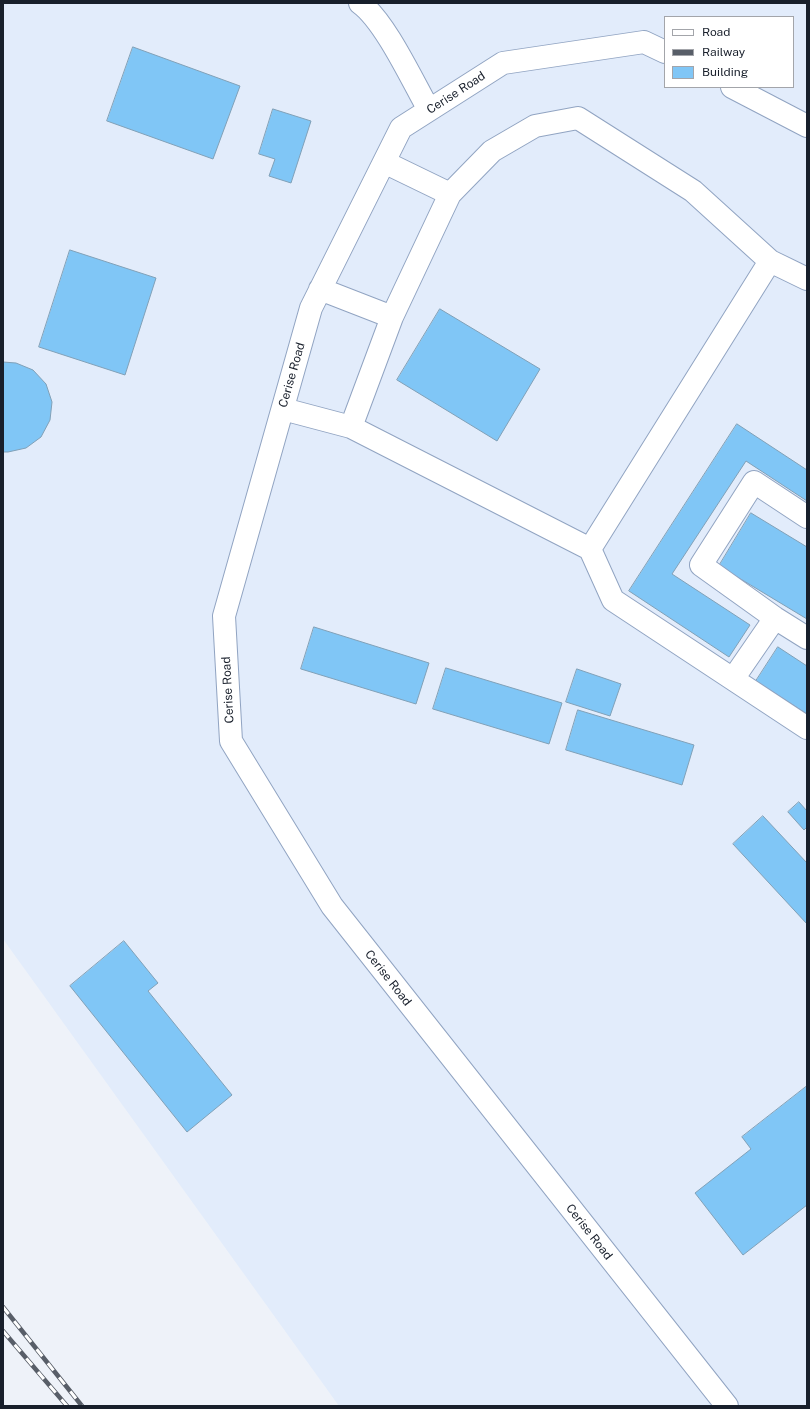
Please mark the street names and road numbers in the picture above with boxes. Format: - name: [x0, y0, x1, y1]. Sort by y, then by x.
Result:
- street label: Cerise Road: [424, 69, 488, 117]
- street label: Cerise Road: [276, 341, 308, 409]
- street label: Cerise Road: [219, 656, 237, 724]
- street label: Cerise Road: [362, 947, 414, 1009]
- street label: Cerise Road: [563, 1201, 615, 1263]

